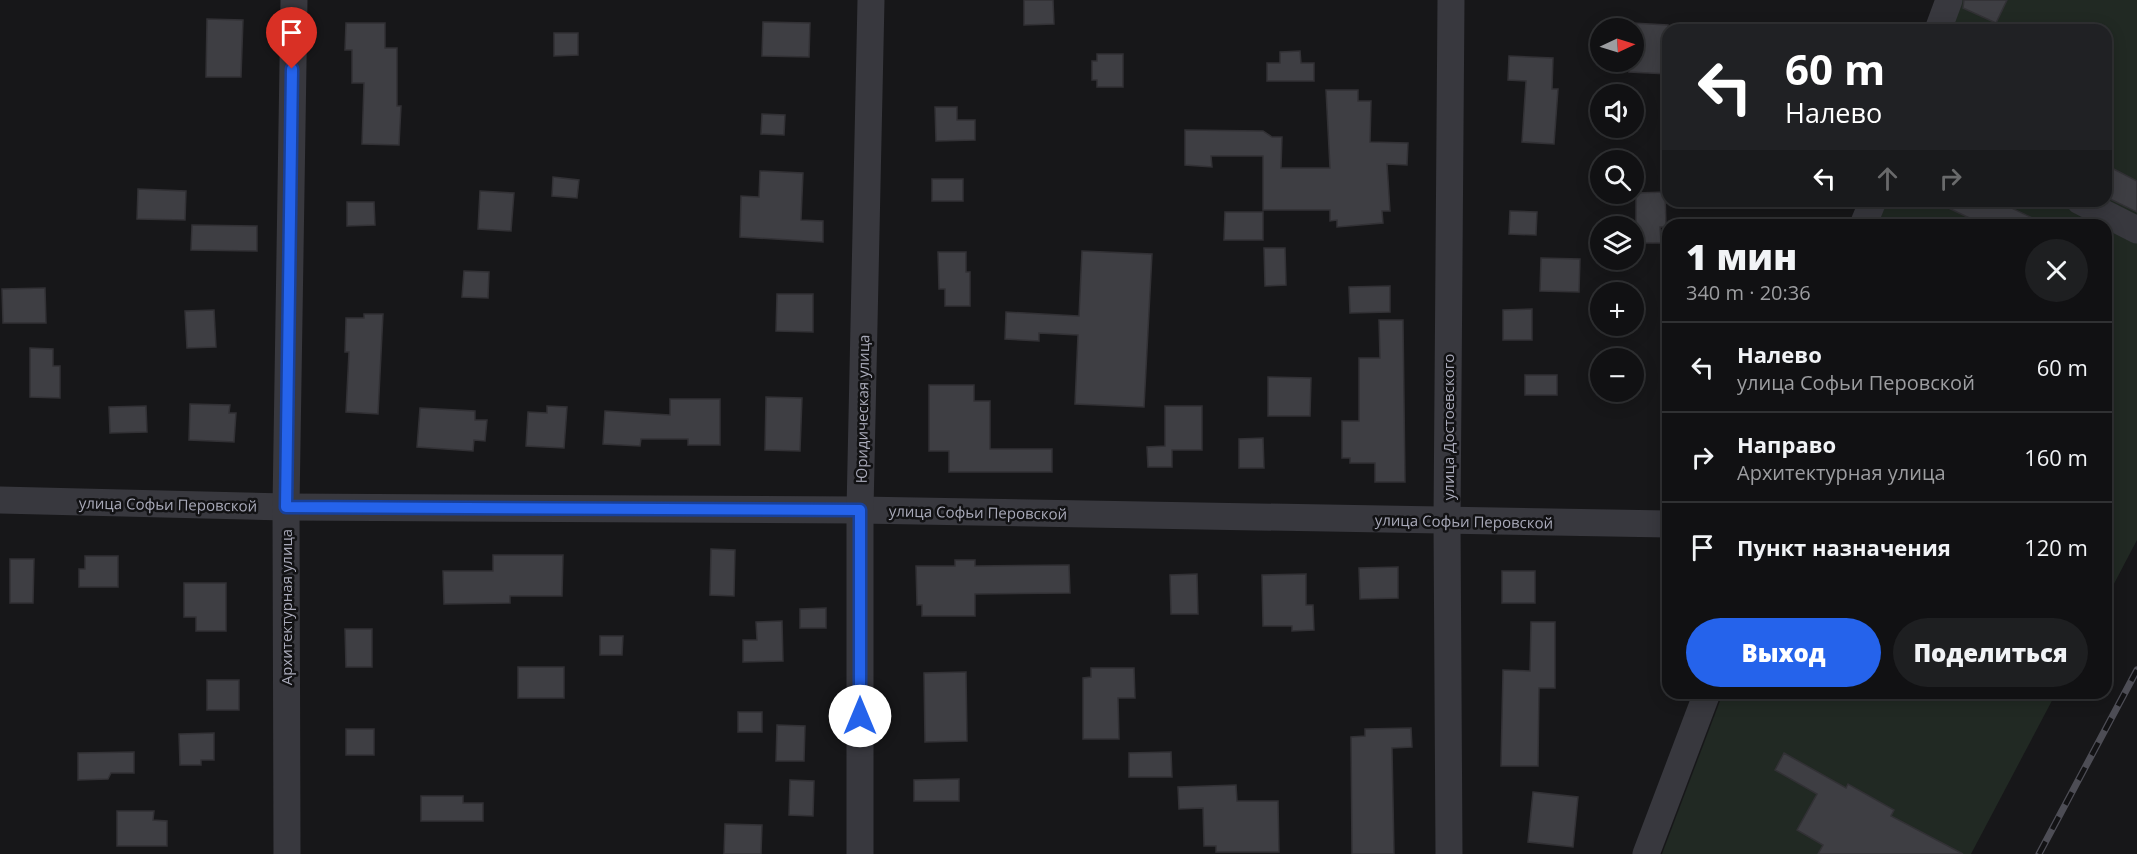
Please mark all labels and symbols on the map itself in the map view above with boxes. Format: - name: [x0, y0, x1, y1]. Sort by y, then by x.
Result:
- pin: [266, 7, 317, 69]
- north arrow: [1590, 18, 1644, 72]
- street label: Юридическая улица: [851, 334, 873, 484]
- street label: улица Достоевского: [1438, 354, 1458, 500]
- street label: улица Софьи Перовской: [79, 492, 257, 516]
- street label: улица Софьи Перовской: [889, 500, 1067, 524]
- street label: улица Софьи Перовской: [1375, 509, 1553, 533]
- street label: Архитектурная улица: [276, 529, 296, 685]
- position arrow: [828, 684, 892, 748]

